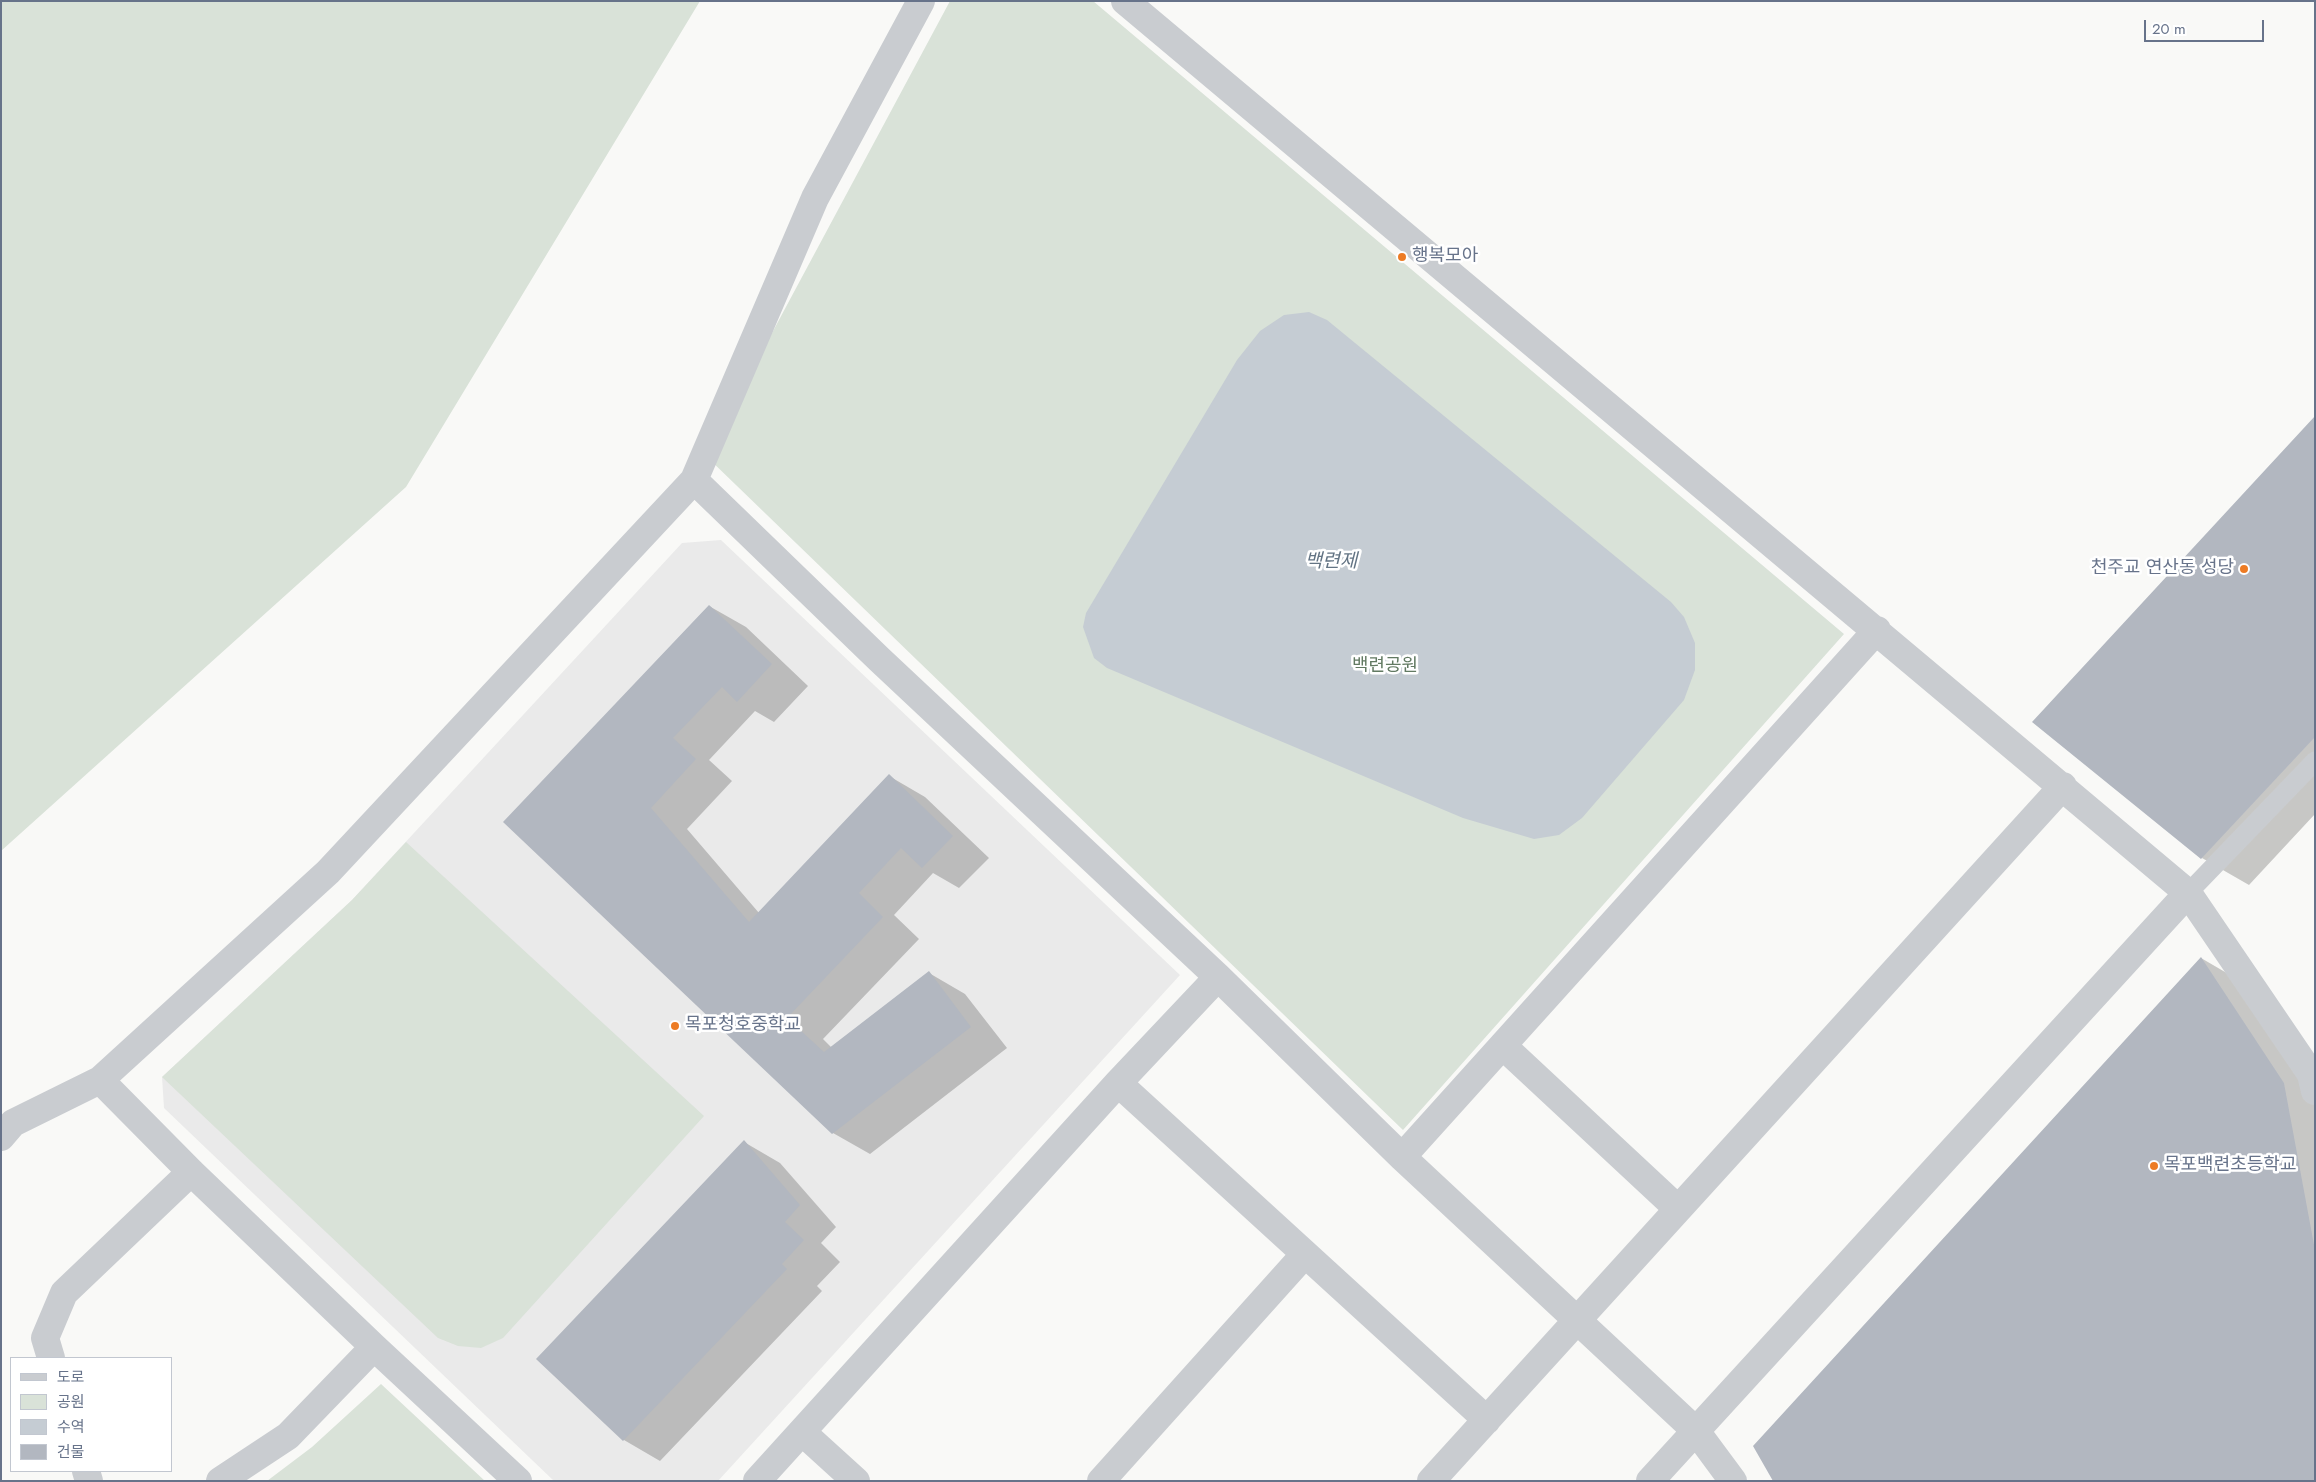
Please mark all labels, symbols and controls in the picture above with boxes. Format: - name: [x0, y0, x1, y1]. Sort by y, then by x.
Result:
- scale bar: [2146, 10, 2266, 42]
- text: 20 m: [2152, 18, 2186, 40]
- place label: 행복모아: [1412, 246, 1478, 268]
- marker: 행복모아: [1396, 251, 1408, 263]
- water label: 백련제: [1305, 551, 1357, 573]
- place label: 천주교 연산동 성당: [2091, 558, 2234, 580]
- marker: 천주교 연산동 성당: [2238, 563, 2250, 575]
- park label: 백련공원: [1352, 656, 1418, 678]
- place label: 목포청호중학교: [685, 1015, 801, 1037]
- marker: 목포청호중학교: [669, 1020, 681, 1032]
- place label: 목포백련초등학교: [2164, 1155, 2296, 1177]
- marker: 목포백련초등학교: [2148, 1160, 2160, 1172]
- legend: [10, 1357, 172, 1472]
- text: 도로: [57, 1366, 85, 1388]
- text: 공원: [57, 1391, 85, 1413]
- text: 수역: [57, 1416, 85, 1438]
- text: 건물: [57, 1441, 85, 1463]

